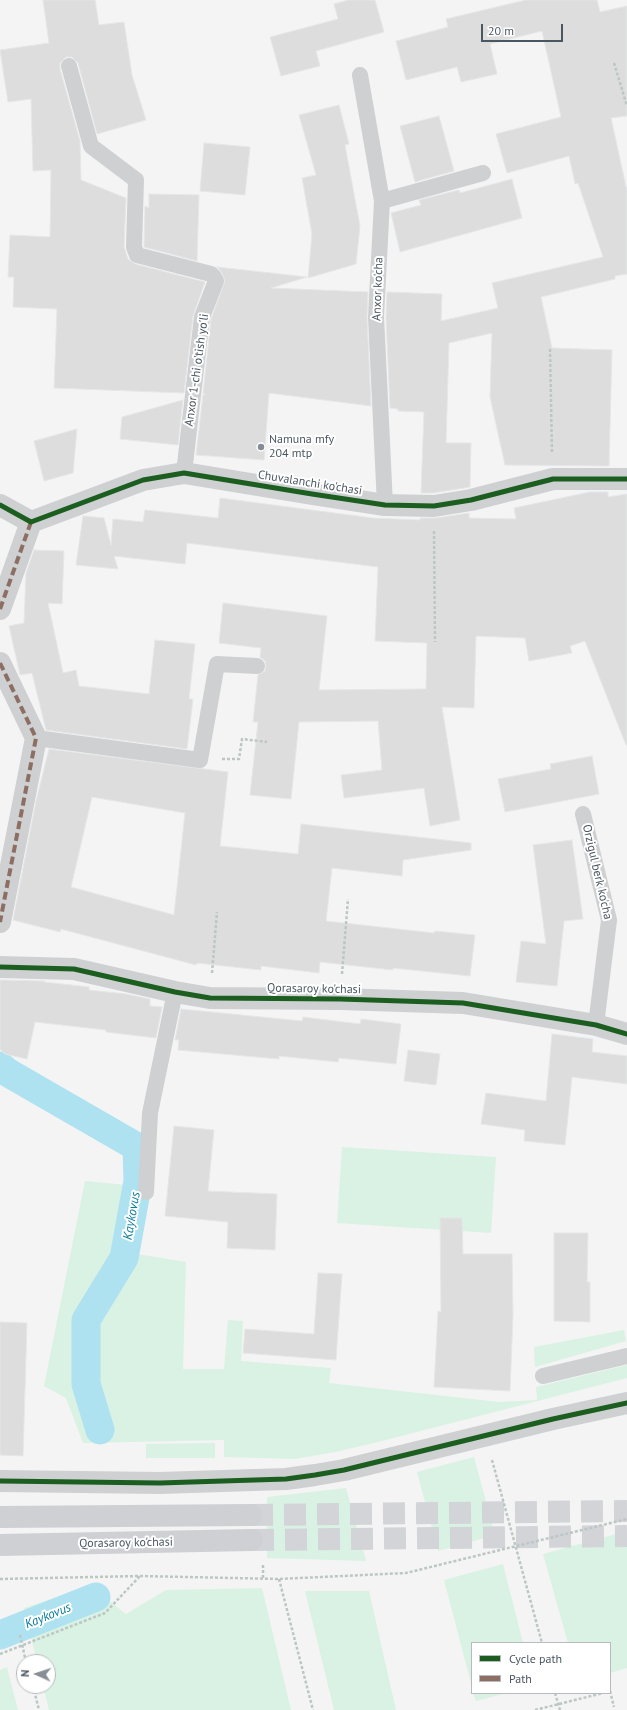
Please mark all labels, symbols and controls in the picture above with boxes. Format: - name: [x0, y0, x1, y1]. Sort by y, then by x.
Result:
- scale bar: [483, 16, 565, 42]
- text: 20 m: [488, 23, 514, 38]
- street label: Anxor ko'cha: [370, 257, 386, 321]
- street label: Anxor 1-chi o'tish yo'li: [182, 313, 212, 427]
- place label: Namuna mfy 204 mtp: [269, 433, 334, 461]
- marker: Namuna mfy 204 mtp: [256, 442, 266, 452]
- street label: Chuvalanchi ko'chasi: [257, 468, 363, 498]
- street label: Orzigul berk ko'cha: [579, 823, 615, 921]
- street label: Qorasaroy ko'chasi: [267, 981, 361, 997]
- water label: Kaykovus: [120, 1191, 144, 1241]
- street label: Qorasaroy ko'chasi: [79, 1535, 173, 1551]
- water label: Kaykovus: [23, 1600, 73, 1632]
- legend: [471, 1642, 611, 1694]
- text: Cycle path: [509, 1651, 562, 1666]
- north arrow: [16, 1654, 56, 1694]
- text: N: [18, 1669, 32, 1677]
- text: Path: [509, 1671, 532, 1686]

